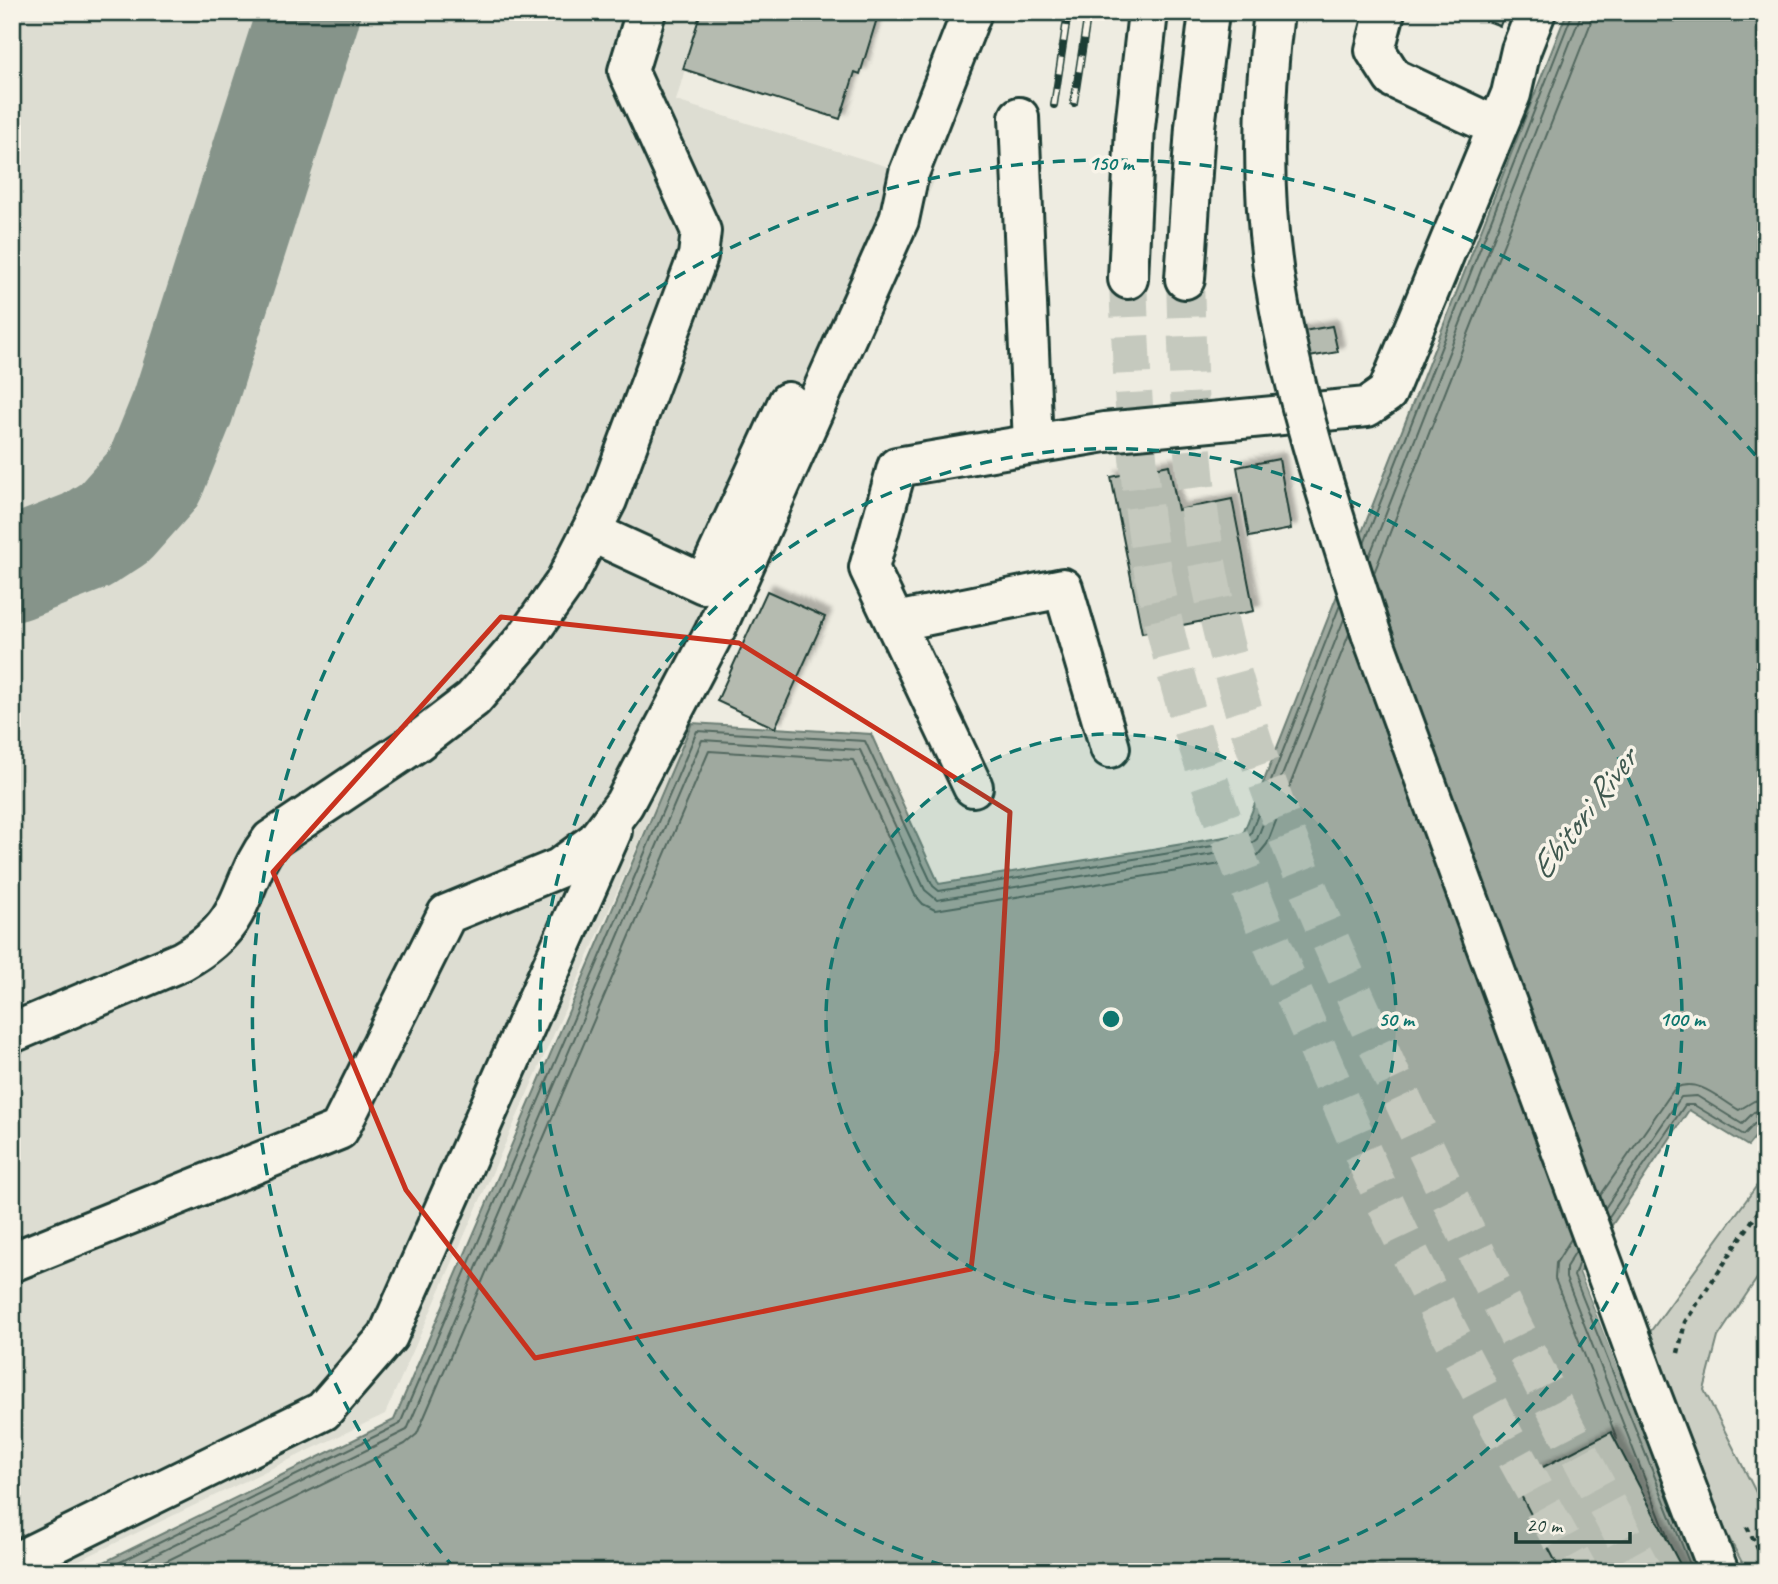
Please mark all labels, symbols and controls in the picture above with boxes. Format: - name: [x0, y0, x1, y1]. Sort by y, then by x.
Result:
- text: 150 m: [1088, 150, 1136, 176]
- water label: Ebitori River: [1519, 735, 1650, 889]
- text: 50 m: [1378, 1006, 1416, 1032]
- text: 100 m: [1659, 1006, 1707, 1032]
- centre of rings: [1099, 1007, 1123, 1031]
- scale bar: [1516, 1500, 1629, 1544]
- text: 20 m: [1526, 1512, 1564, 1538]

